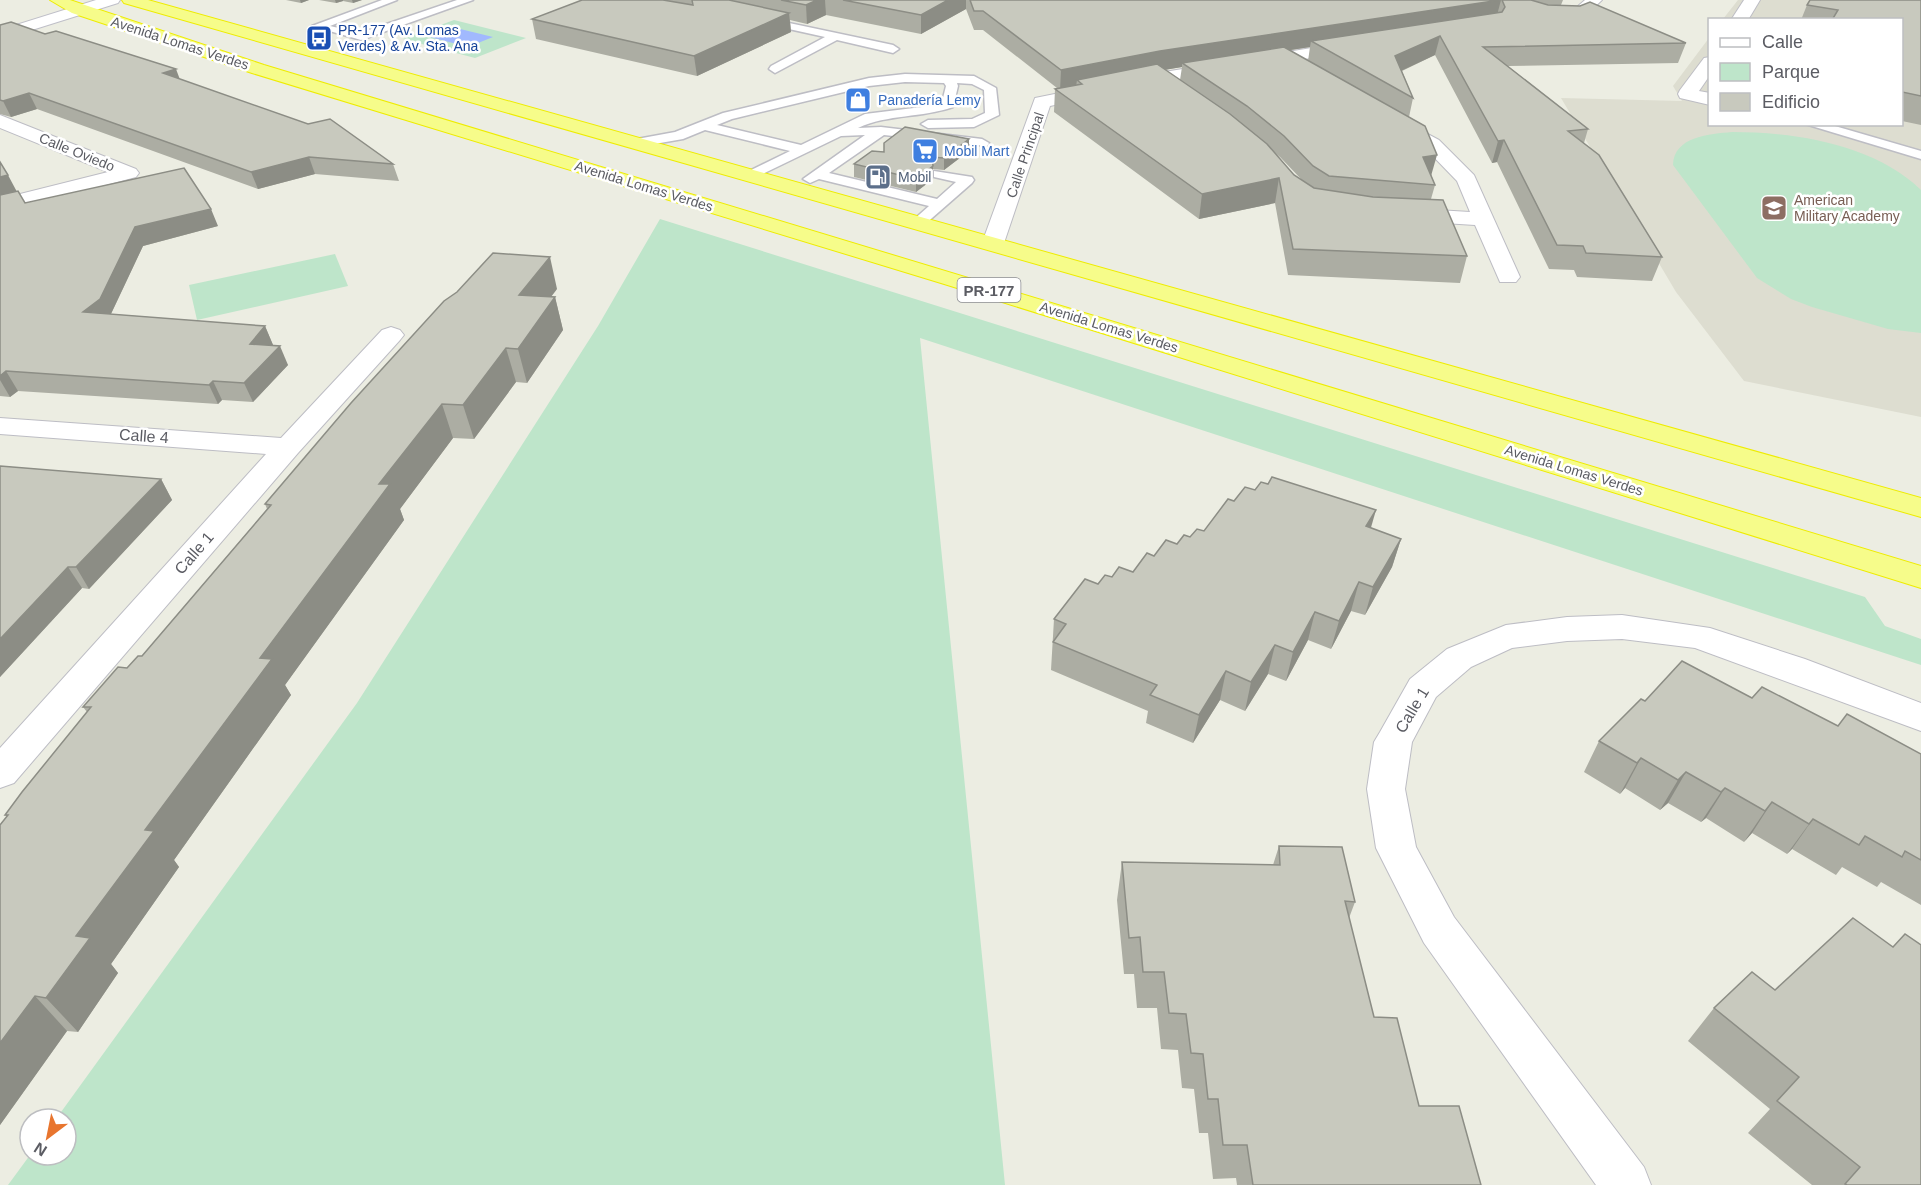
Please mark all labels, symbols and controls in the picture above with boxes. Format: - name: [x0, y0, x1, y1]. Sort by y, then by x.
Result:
- street label: Avenida Lomas Verdes: [109, 13, 251, 73]
- legend: [1708, 18, 1903, 126]
- place label: PR-177 (Av. Lomas Verdes) & Av. Sta. Ana: [338, 22, 479, 54]
- bus stop icon: PR-177 (Av. Lomas Verdes) & Av. Sta. Ana: [304, 23, 334, 53]
- text: Calle: [1762, 32, 1803, 52]
- text: Parque: [1762, 62, 1820, 82]
- shop icon: Panadería Lemy: [843, 85, 873, 115]
- place label: Panadería Lemy: [878, 92, 981, 108]
- text: Edificio: [1762, 92, 1820, 112]
- street label: Calle Principal: [1003, 110, 1047, 200]
- street label: Calle Oviedo: [37, 130, 117, 175]
- supermarket icon: Mobil Mart: [910, 136, 940, 166]
- place label: Mobil Mart: [944, 143, 1009, 159]
- street label: Avenida Lomas Verdes: [573, 157, 715, 215]
- fuel station icon: Mobil: [863, 162, 893, 192]
- place label: Mobil: [898, 169, 931, 185]
- place label: American Military Academy: [1794, 192, 1900, 224]
- school or university icon: American Military Academy: [1759, 193, 1789, 223]
- road number: PR-177: [958, 278, 1020, 302]
- street label: Avenida Lomas Verdes: [1038, 298, 1180, 356]
- street label: Calle 4: [119, 426, 170, 446]
- street label: Avenida Lomas Verdes: [1503, 441, 1645, 499]
- street label: Calle 1: [171, 529, 217, 577]
- street label: Calle 1: [1392, 684, 1432, 736]
- north arrow: [18, 1107, 78, 1167]
- text: N: [31, 1139, 50, 1160]

